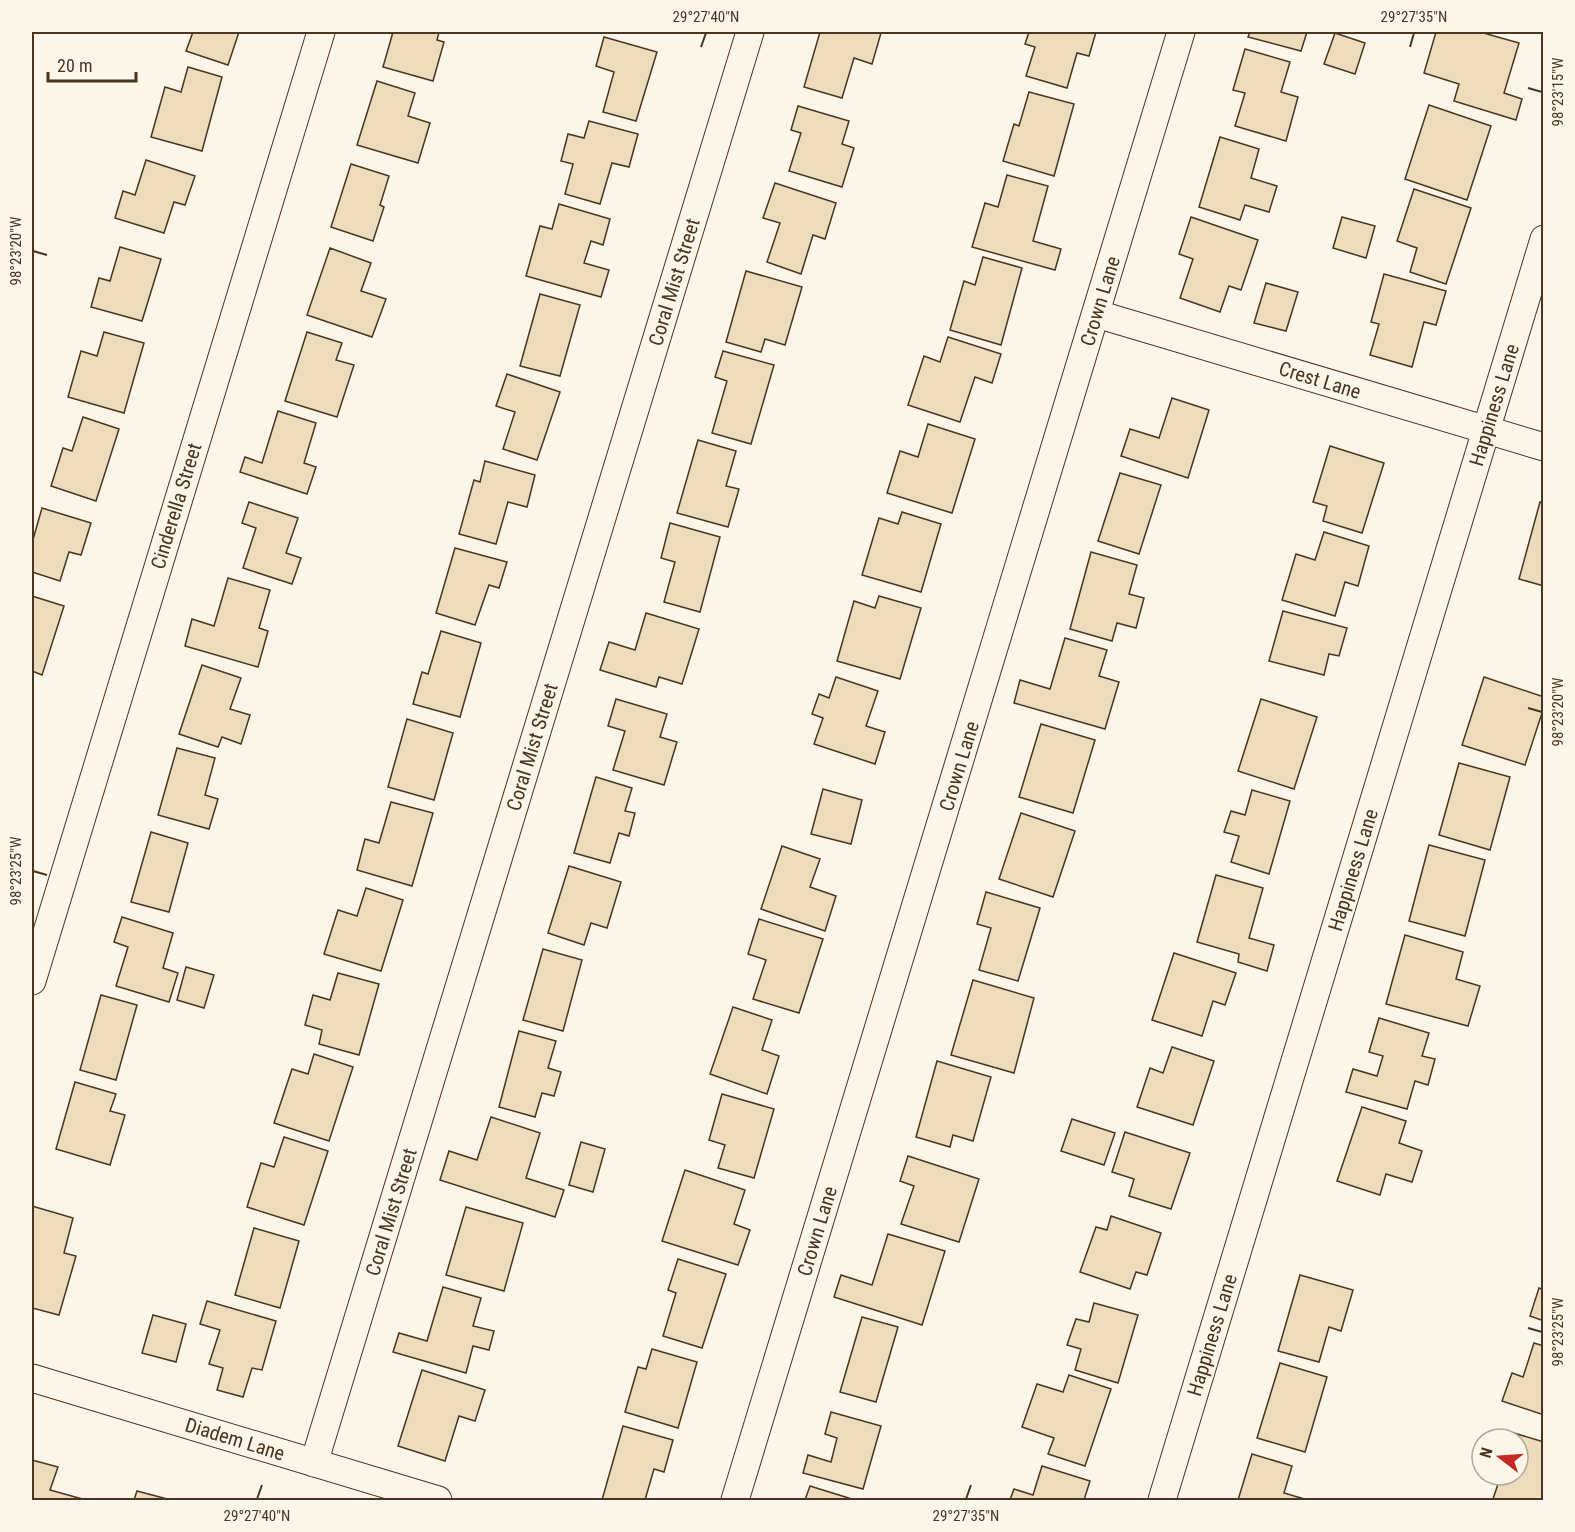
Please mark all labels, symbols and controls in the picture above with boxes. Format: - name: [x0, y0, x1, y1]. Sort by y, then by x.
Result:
- text: 29°27'40"N: [673, 8, 739, 26]
- text: 29°27'35"N: [1381, 8, 1447, 26]
- scale bar: [48, 45, 136, 83]
- text: 20 m: [57, 55, 92, 76]
- text: 98°23'15"W: [1549, 57, 1567, 126]
- street label: Coral Mist Street: [643, 215, 705, 349]
- text: 98°23'20"W: [7, 216, 25, 285]
- street label: Crown Lane: [1075, 253, 1125, 349]
- street label: Happiness Lane: [1464, 341, 1524, 469]
- street label: Crest Lane: [1276, 356, 1364, 404]
- street label: Cinderella Street: [145, 440, 207, 572]
- text: 98°23'20"W: [1549, 677, 1567, 746]
- street label: Coral Mist Street: [501, 680, 563, 814]
- street label: Crown Lane: [934, 718, 984, 814]
- street label: Happiness Lane: [1323, 806, 1383, 934]
- text: 98°23'25"W: [7, 836, 25, 905]
- street label: Coral Mist Street: [360, 1145, 422, 1279]
- street label: Crown Lane: [792, 1183, 842, 1279]
- street label: Happiness Lane: [1182, 1271, 1242, 1399]
- text: 98°23'25"W: [1549, 1297, 1567, 1366]
- street label: Diadem Lane: [182, 1413, 288, 1465]
- north arrow: [1470, 1427, 1530, 1487]
- text: N: [1476, 1445, 1497, 1460]
- text: 29°27'40"N: [224, 1507, 290, 1525]
- text: 29°27'35"N: [933, 1507, 999, 1525]

